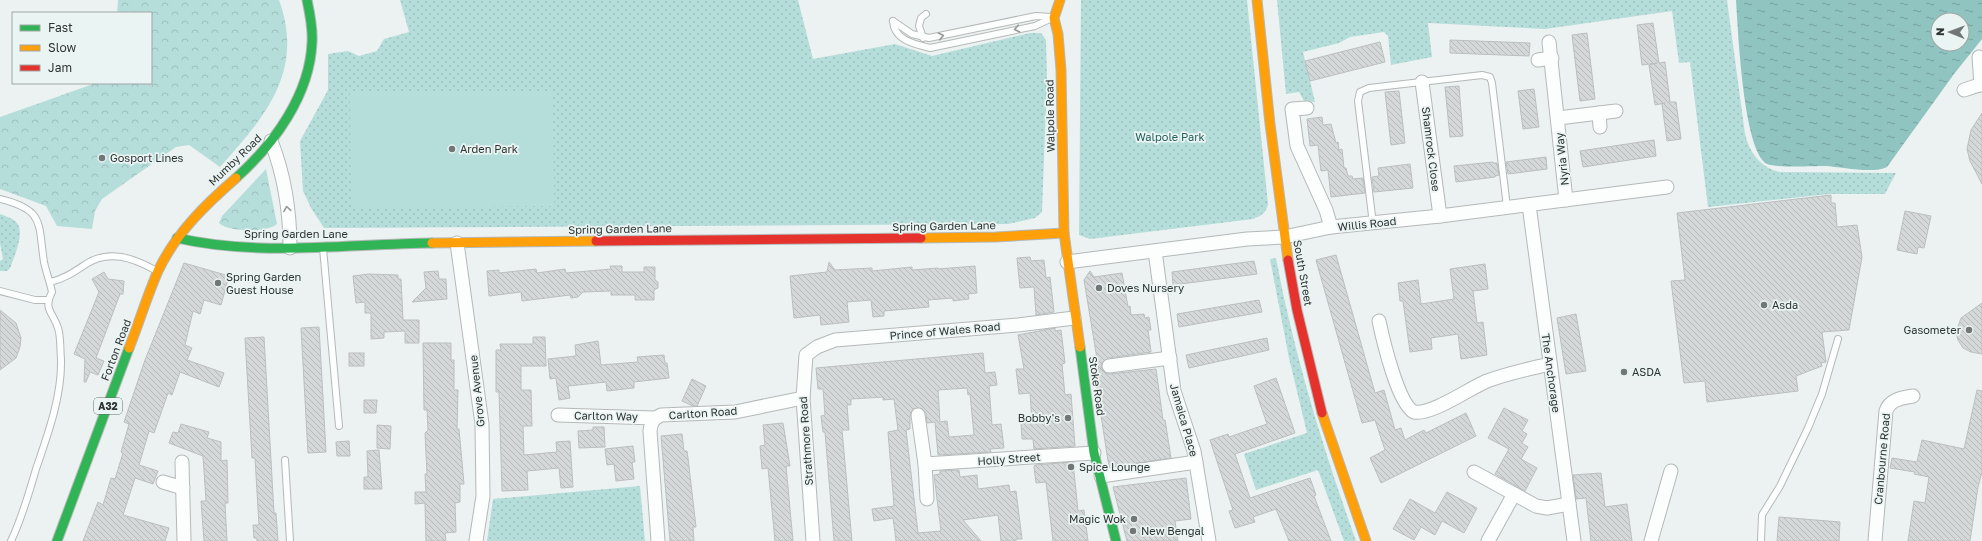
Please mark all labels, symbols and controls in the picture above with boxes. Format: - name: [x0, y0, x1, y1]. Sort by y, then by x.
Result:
- legend: [12, 12, 152, 84]
- north arrow: [1930, 12, 1970, 52]
- text: Fast: [48, 20, 73, 35]
- one-way arrow: [1014, 25, 1020, 33]
- text: N: [1933, 28, 1946, 36]
- one-way arrow: [938, 32, 944, 40]
- text: Slow: [48, 40, 76, 55]
- text: Jam: [48, 60, 72, 75]
- street label: Walpole Road: [1042, 80, 1057, 152]
- street label: Shamrock Close: [1420, 106, 1443, 192]
- park label: Walpole Park: [1135, 130, 1205, 143]
- street label: Mumby Road: [206, 131, 264, 188]
- street label: Nyria Way: [1552, 132, 1571, 186]
- place label: Arden Park: [460, 142, 518, 155]
- marker: Arden Park: [447, 144, 457, 154]
- place label: Gosport Lines: [110, 151, 184, 164]
- marker: Gosport Lines: [97, 153, 107, 163]
- one-way arrow: [283, 206, 292, 212]
- street label: Willis Road: [1337, 214, 1397, 233]
- street label: Spring Garden Lane: [892, 218, 996, 233]
- street label: Spring Garden Lane: [568, 221, 672, 236]
- street label: Spring Garden Lane: [244, 227, 348, 240]
- street label: South Street: [1291, 239, 1316, 307]
- place label: Spring Garden Guest House: [226, 270, 301, 296]
- marker: Spring Garden Guest House: [213, 278, 223, 288]
- place label: Doves Nursery: [1107, 281, 1184, 294]
- marker: Doves Nursery: [1094, 283, 1104, 293]
- place label: Asda: [1772, 298, 1798, 311]
- marker: Asda: [1759, 300, 1769, 310]
- street label: Forton Road: [98, 317, 133, 382]
- street label: Prince of Wales Road: [889, 319, 1001, 342]
- place label: Gasometer: [1903, 323, 1962, 336]
- marker: Gasometer: [1964, 325, 1974, 335]
- street label: The Anchorage: [1540, 333, 1563, 413]
- street label: Grove Avenue: [466, 354, 487, 428]
- street label: Stoke Road: [1087, 355, 1108, 416]
- place label: ASDA: [1632, 365, 1662, 378]
- marker: ASDA: [1619, 367, 1629, 377]
- street label: Jamaica Place: [1168, 382, 1201, 458]
- street label: Strathmore Road: [796, 396, 815, 486]
- road number: A32: [94, 398, 122, 414]
- street label: Carlton Road: [668, 404, 738, 421]
- street label: Carlton Way: [574, 408, 638, 423]
- place label: Bobby's: [1018, 411, 1060, 424]
- marker: Bobby's: [1063, 413, 1073, 423]
- street label: Cranbourne Road: [1871, 413, 1892, 505]
- street label: Holly Street: [977, 450, 1041, 467]
- place label: Spice Lounge: [1079, 460, 1150, 473]
- marker: Spice Lounge: [1066, 462, 1076, 472]
- place label: Magic Wok: [1069, 512, 1126, 525]
- marker: Magic Wok: [1129, 514, 1139, 524]
- place label: New Bengal: [1141, 524, 1205, 537]
- marker: New Bengal: [1128, 526, 1138, 536]

